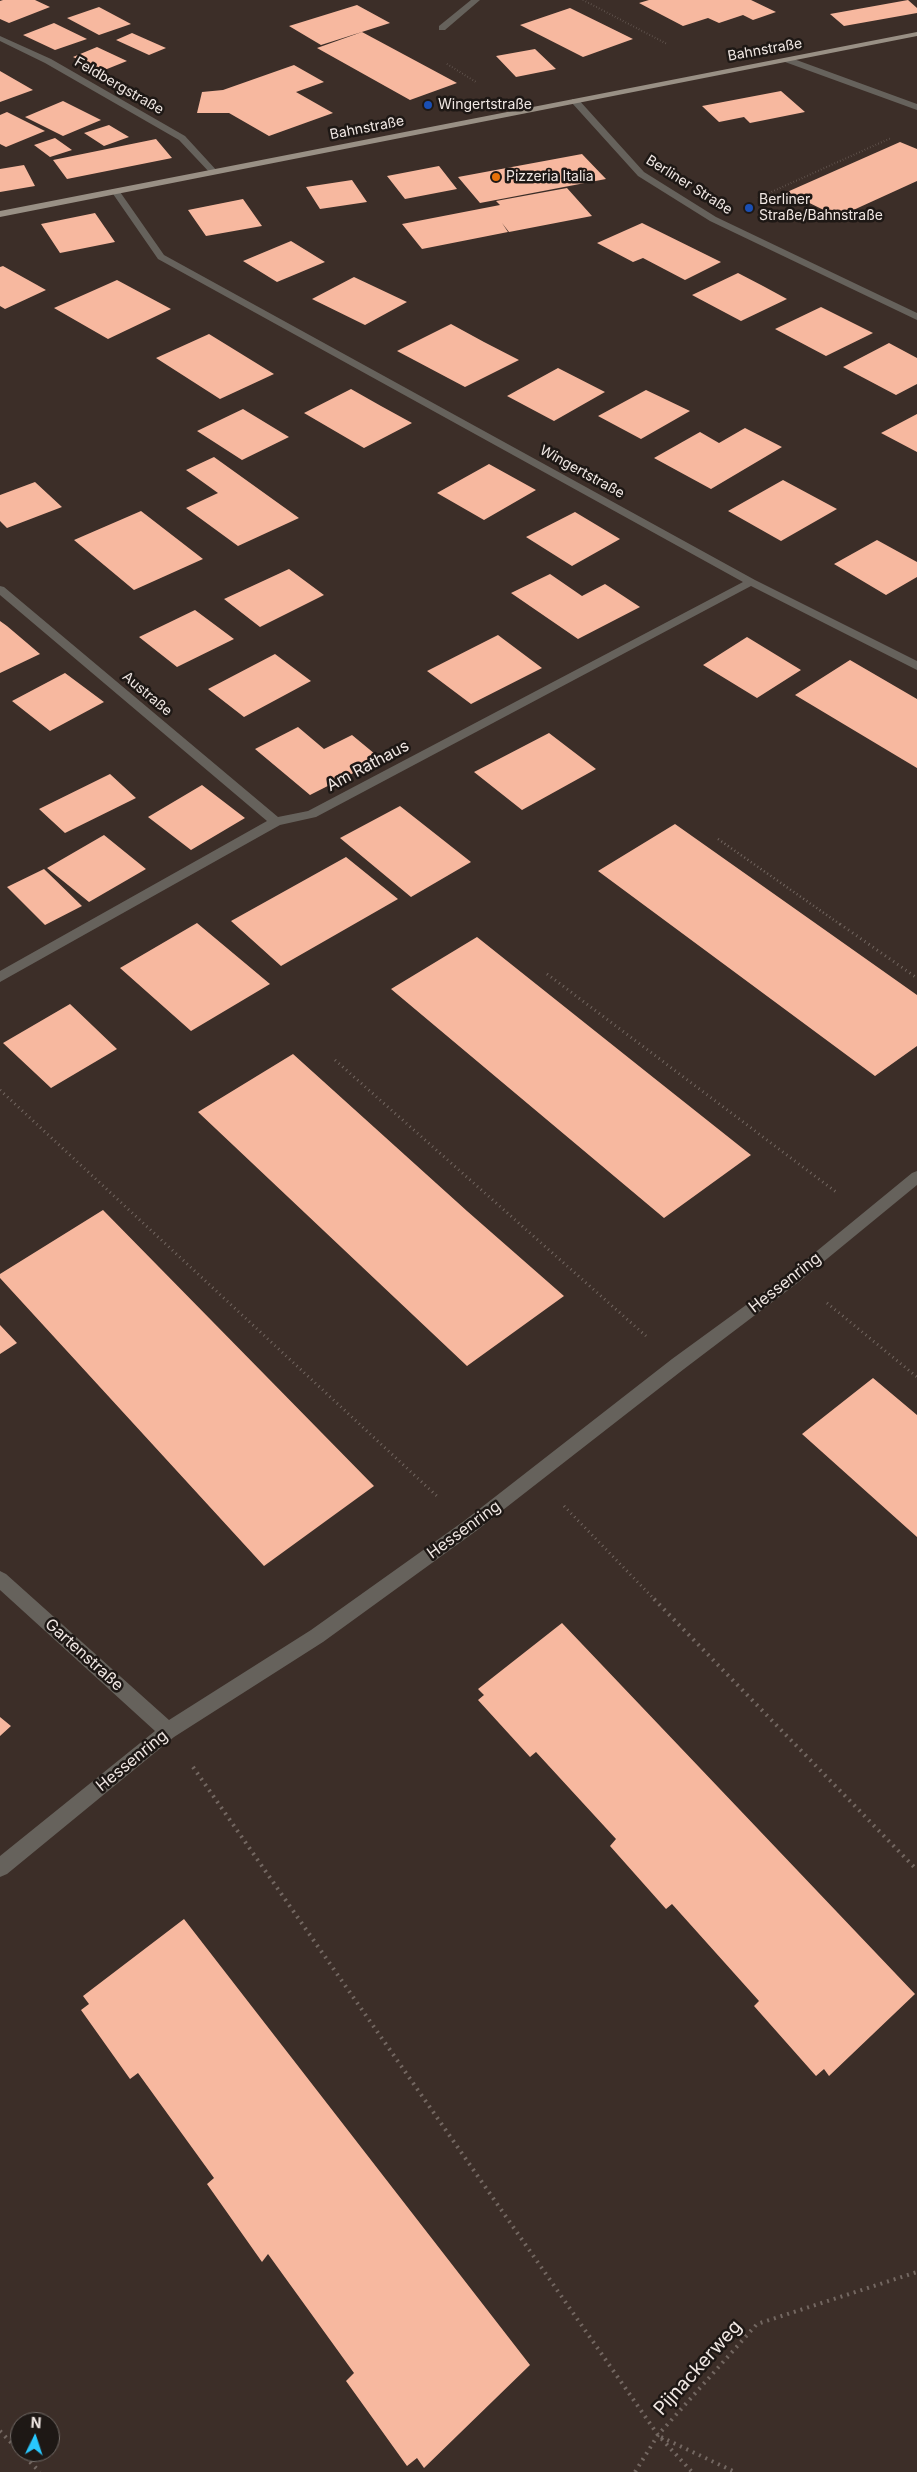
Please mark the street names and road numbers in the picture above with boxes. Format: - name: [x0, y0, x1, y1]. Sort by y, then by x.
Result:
- street label: Bahnstraße: [726, 35, 804, 65]
- street label: Feldbergstraße: [71, 54, 167, 118]
- street label: Bahnstraße: [328, 113, 406, 143]
- street label: Berliner Straße: [643, 152, 735, 218]
- street label: Wingertstraße: [537, 442, 627, 502]
- street label: Austraße: [119, 668, 175, 720]
- street label: Am Rathaus: [324, 736, 412, 796]
- street label: Hessenring: [745, 1249, 825, 1317]
- street label: Hessenring: [423, 1497, 505, 1563]
- street label: Gartenstraße: [41, 1615, 127, 1695]
- street label: Hessenring: [92, 1726, 172, 1796]
- street label: Pijnackerweg: [649, 2316, 747, 2420]

